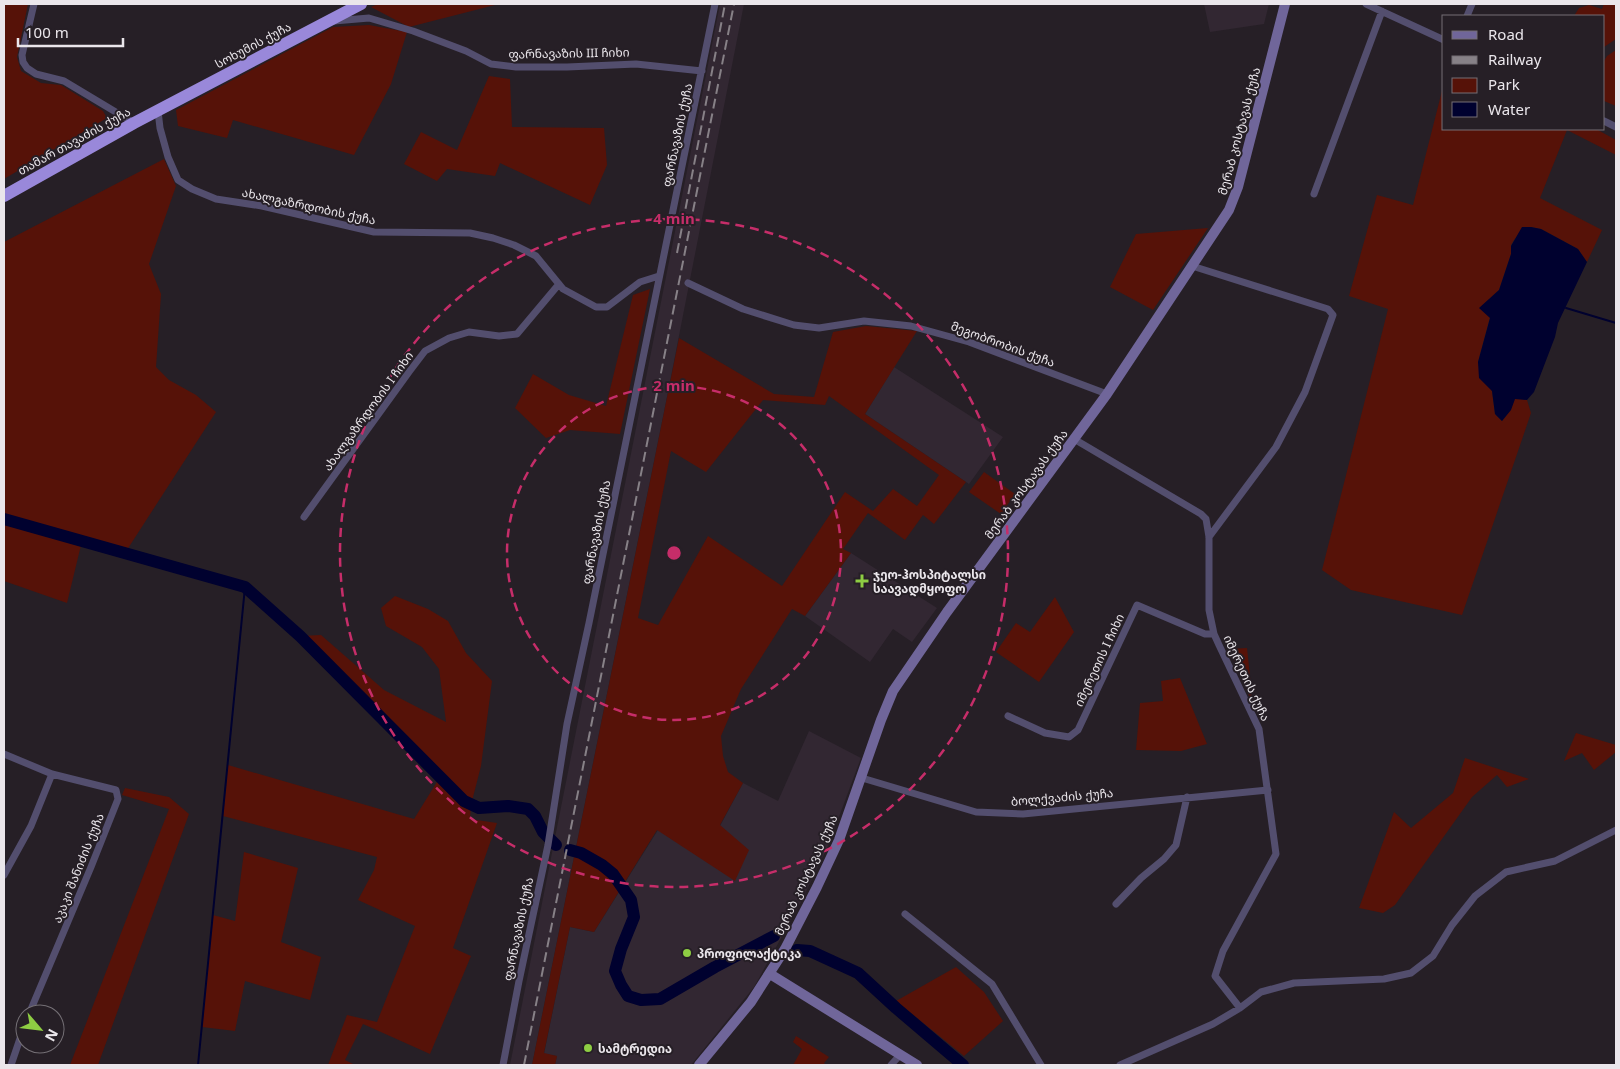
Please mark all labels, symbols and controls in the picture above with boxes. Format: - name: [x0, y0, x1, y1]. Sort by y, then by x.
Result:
- scale bar: [18, 15, 122, 47]
- legend: [1442, 15, 1605, 130]
- street label: სოხუმის ქუჩა: [212, 18, 294, 72]
- text: 100 m: [25, 22, 69, 42]
- text: Road: [1488, 24, 1524, 44]
- street label: ფარნავაზის III ჩიხი: [508, 43, 630, 63]
- text: Railway: [1488, 49, 1542, 69]
- street label: მერაბ კოსტავას ქუჩა: [1214, 65, 1264, 197]
- text: Park: [1488, 74, 1520, 94]
- street label: ფარნავაზის ქუჩა: [658, 82, 696, 188]
- text: Water: [1488, 99, 1530, 119]
- street label: თამარ თავაძის ქუჩა: [15, 103, 133, 179]
- street label: ახალგაზრდობის ქუჩა: [241, 184, 377, 228]
- text: 4 min: [653, 208, 695, 228]
- street label: მეგობრობის ქუჩა: [949, 317, 1057, 371]
- street label: ახალგაზრდობის I ჩიხი: [319, 348, 417, 474]
- text: 2 min: [653, 375, 695, 395]
- street label: მერაბ კოსტავას ქუჩა: [980, 426, 1072, 542]
- street label: ფარნავაზის ქუჩა: [578, 478, 614, 586]
- centre of rings: [665, 544, 683, 562]
- place label: ჯეო-ჰოსპიტალსი საავადმყოფო: [873, 566, 986, 597]
- marker: ჯეო-ჰოსპიტალსი საავადმყოფო: [855, 574, 869, 588]
- street label: იმერეთის I ჩიხი: [1070, 611, 1128, 709]
- street label: იმერეთის ქუჩა: [1220, 632, 1274, 724]
- street label: ბოლქვაძის ქუჩა: [1010, 784, 1114, 810]
- street label: აკაკი შანიძის ქუჩა: [48, 810, 108, 926]
- street label: მერაბ კოსტავას ქუჩა: [770, 812, 842, 938]
- street label: ფარნავაზის ქუჩა: [499, 876, 537, 982]
- place label: პროფილაქტიკა: [697, 945, 801, 962]
- marker: პროფილაქტიკა: [681, 947, 693, 959]
- north arrow: [15, 1004, 65, 1054]
- text: N: [41, 1026, 63, 1045]
- place label: სამტრედია: [598, 1040, 672, 1057]
- marker: სამტრედია: [582, 1042, 594, 1054]

